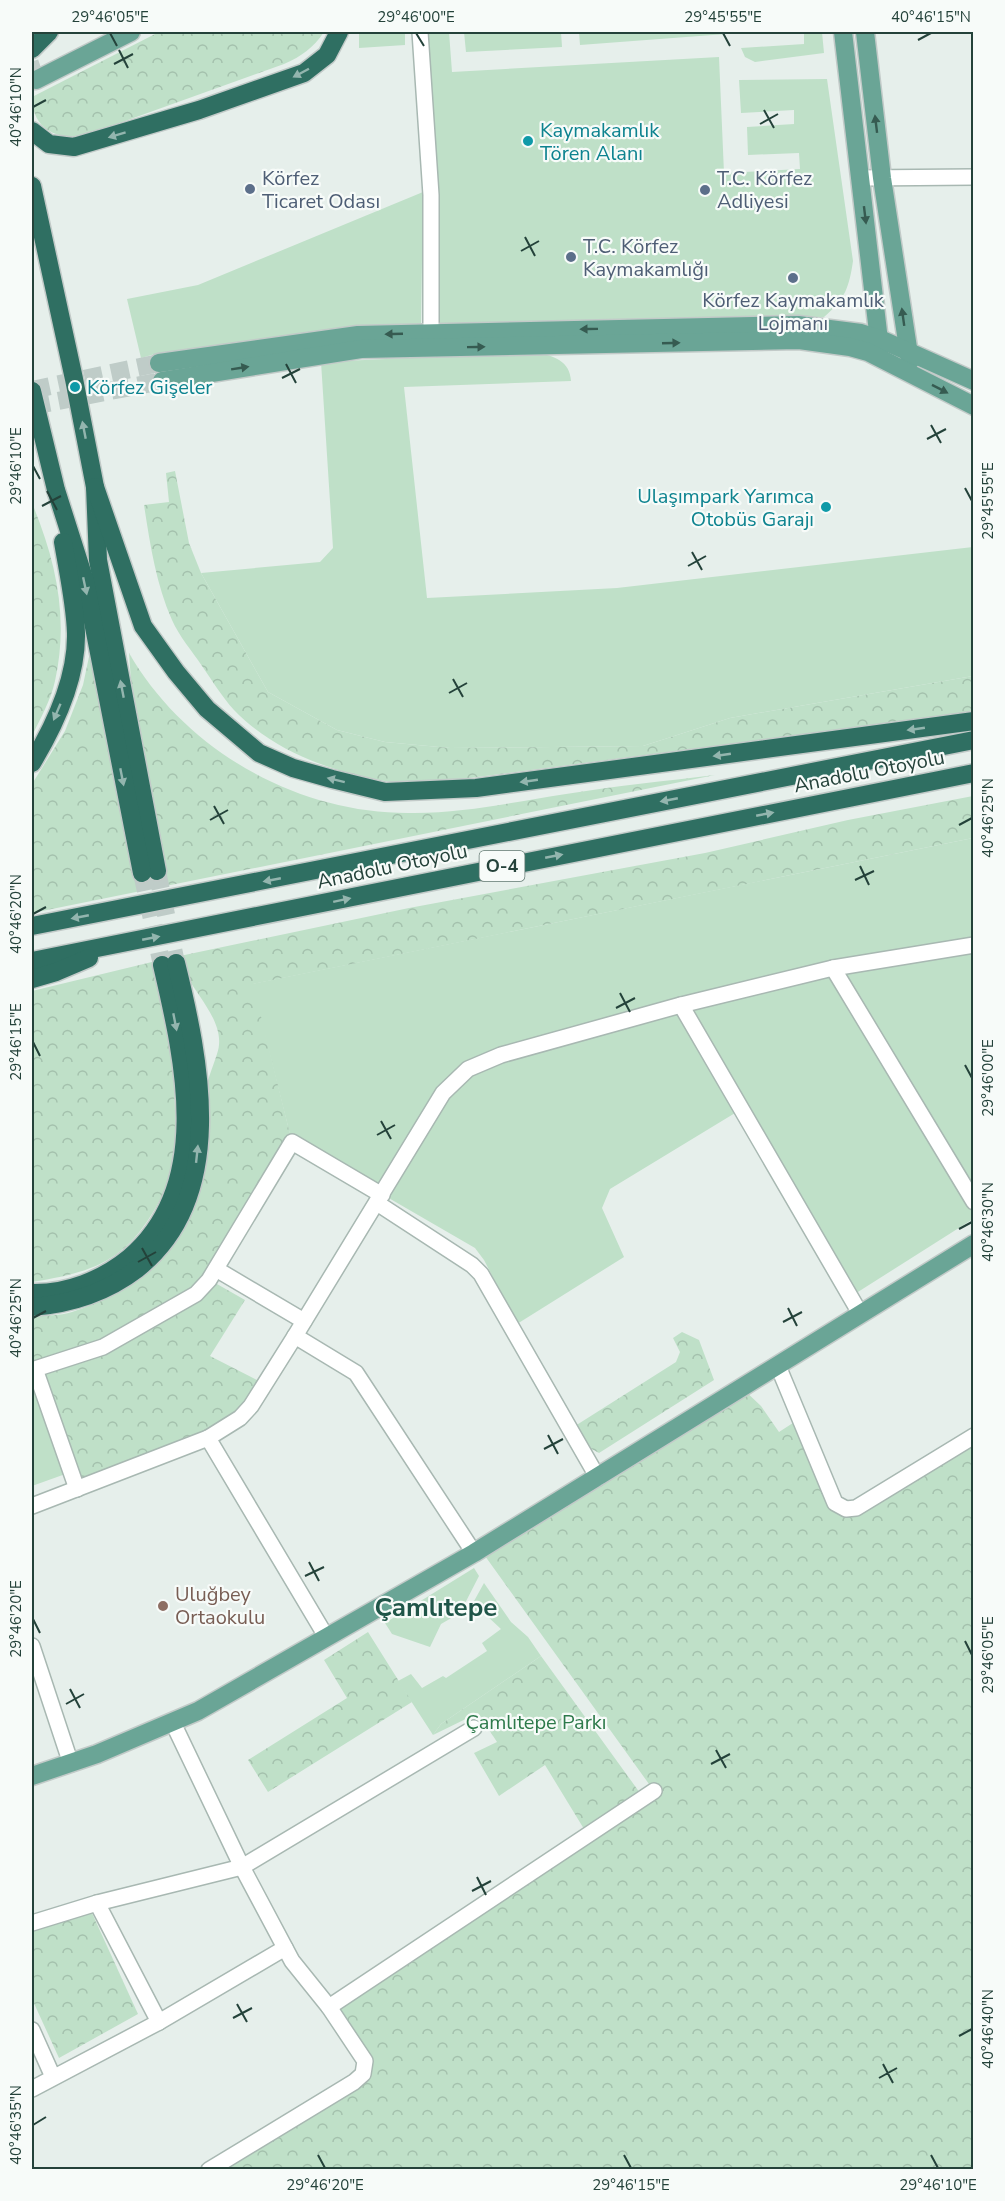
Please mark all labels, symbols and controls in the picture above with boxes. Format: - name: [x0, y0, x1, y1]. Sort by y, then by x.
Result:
- text: 29°46'05"E: [71, 7, 149, 27]
- text: 29°46'00"E: [377, 7, 455, 27]
- text: 29°45'55"E: [684, 7, 762, 27]
- text: 40°46'15"N: [891, 7, 971, 27]
- text: 40°46'10"N: [6, 67, 26, 147]
- one-way arrow: [293, 69, 310, 78]
- one-way arrow: [871, 114, 881, 133]
- place label: Kaymakamlık Tören Alanı: [540, 117, 660, 167]
- one-way arrow: [108, 131, 126, 140]
- marker: Kaymakamlık Tören Alanı: [521, 134, 535, 148]
- place label: Körfez Ticaret Odası: [262, 165, 380, 215]
- place label: T.C. Körfez Adliyesi: [717, 165, 812, 215]
- marker: Körfez Ticaret Odası: [243, 182, 257, 196]
- marker: T.C. Körfez Adliyesi: [698, 183, 712, 197]
- one-way arrow: [860, 205, 869, 224]
- place label: T.C. Körfez Kaymakamlığı: [583, 233, 709, 283]
- marker: T.C. Körfez Kaymakamlığı: [564, 250, 578, 264]
- marker: Körfez Kaymakamlık Lojmanı: [786, 271, 800, 285]
- place label: Körfez Kaymakamlık Lojmanı: [702, 287, 885, 337]
- one-way arrow: [899, 307, 908, 326]
- one-way arrow: [580, 324, 599, 334]
- one-way arrow: [385, 329, 404, 338]
- one-way arrow: [661, 338, 680, 348]
- one-way arrow: [466, 342, 485, 352]
- one-way arrow: [231, 363, 250, 372]
- place label: Körfez Gişeler: [87, 374, 213, 401]
- marker: Körfez Gişeler: [68, 380, 82, 394]
- one-way arrow: [931, 384, 948, 394]
- one-way arrow: [79, 420, 88, 439]
- text: 29°46'10"E: [6, 427, 26, 505]
- text: 29°45'55"E: [978, 462, 998, 540]
- place label: Ulaşımpark Yarımca Otobüs Garajı: [637, 483, 814, 533]
- marker: Ulaşımpark Yarımca Otobüs Garajı: [819, 500, 833, 514]
- one-way arrow: [81, 576, 91, 595]
- one-way arrow: [117, 680, 126, 699]
- one-way arrow: [52, 703, 62, 721]
- one-way arrow: [906, 724, 925, 734]
- street label: Anadolu Otoyolu: [791, 744, 947, 799]
- one-way arrow: [713, 751, 732, 760]
- one-way arrow: [118, 768, 128, 786]
- one-way arrow: [327, 775, 345, 784]
- one-way arrow: [519, 776, 538, 786]
- text: 40°46'25"N: [978, 778, 998, 858]
- one-way arrow: [659, 796, 678, 805]
- one-way arrow: [756, 809, 775, 818]
- street label: Anadolu Otoyolu: [314, 837, 470, 896]
- road number: O-4: [480, 851, 524, 881]
- one-way arrow: [544, 851, 563, 860]
- text: 40°46'20"N: [6, 874, 26, 954]
- one-way arrow: [262, 876, 281, 885]
- one-way arrow: [333, 894, 351, 904]
- one-way arrow: [71, 913, 90, 922]
- one-way arrow: [142, 933, 161, 942]
- text: 29°46'15"E: [6, 1003, 26, 1081]
- one-way arrow: [171, 1013, 180, 1032]
- text: 29°46'00"E: [978, 1039, 998, 1117]
- one-way arrow: [192, 1144, 202, 1163]
- text: 40°46'30"N: [978, 1182, 998, 1262]
- text: 40°46'25"N: [6, 1278, 26, 1358]
- text: 29°46'20"E: [6, 1580, 26, 1658]
- place label: Uluğbey Ortaokulu: [175, 1581, 265, 1631]
- district label: Çamlıtepe: [375, 1590, 497, 1625]
- marker: Uluğbey Ortaokulu: [156, 1599, 170, 1613]
- text: 29°46'05"E: [978, 1616, 998, 1694]
- park label: Çamlıtepe Parkı: [466, 1709, 606, 1736]
- text: 40°46'40"N: [978, 1989, 998, 2069]
- text: 40°46'35"N: [6, 2085, 26, 2165]
- text: 29°46'20"E: [286, 2175, 364, 2195]
- text: 29°46'15"E: [592, 2175, 670, 2195]
- text: 29°46'10"E: [899, 2175, 977, 2195]

